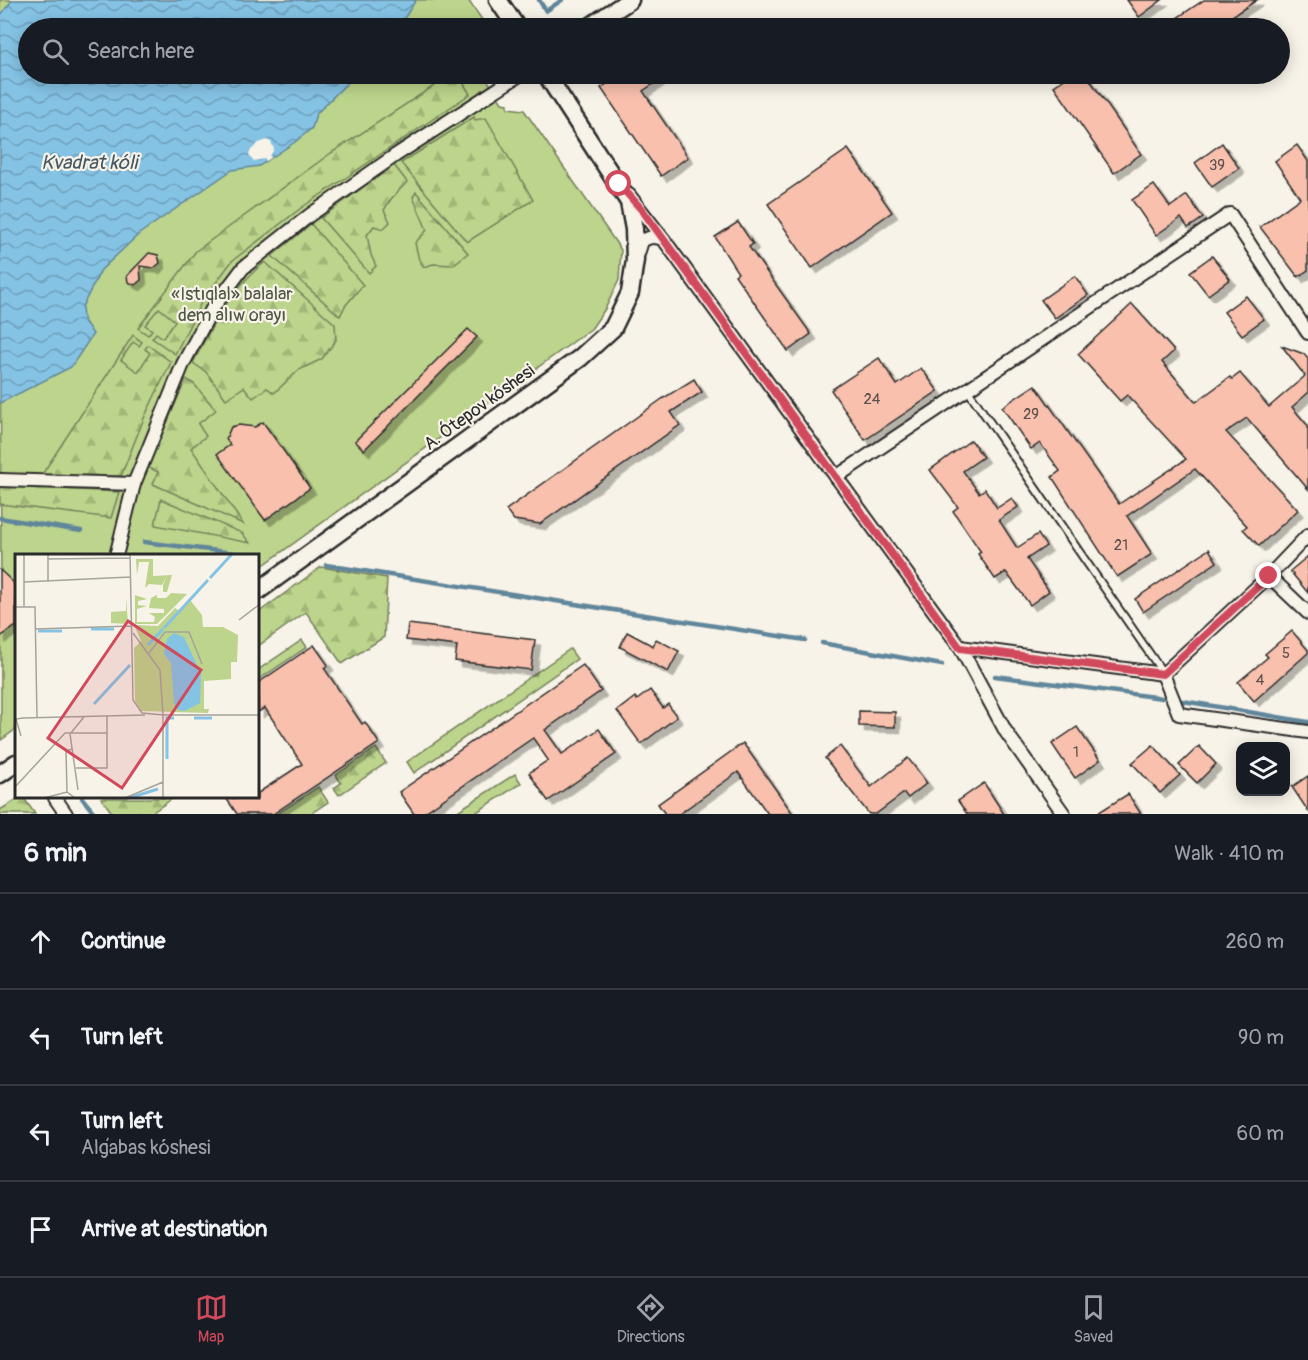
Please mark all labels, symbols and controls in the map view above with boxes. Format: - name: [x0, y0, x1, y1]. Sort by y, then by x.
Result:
- search box: [18, 18, 1290, 84]
- icon: search: [39, 35, 72, 68]
- text: Search here: [87, 37, 194, 65]
- water label: Kvadrat kóli: [41, 150, 140, 175]
- house number: 39: [1209, 156, 1225, 175]
- route start: [605, 170, 631, 196]
- park label: «Istıqlal» balalar dem alıw orayı: [171, 283, 293, 327]
- street label: A. Ótepov kóshesi: [419, 359, 539, 455]
- house number: 24: [863, 390, 881, 409]
- house number: 29: [1023, 405, 1039, 424]
- house number: 21: [1114, 536, 1128, 555]
- inset map: [15, 554, 260, 799]
- route end: [1255, 562, 1281, 588]
- house number: 5: [1282, 644, 1290, 663]
- house number: 4: [1256, 671, 1265, 690]
- map controls: [1236, 742, 1290, 796]
- button: layers: [1236, 742, 1290, 796]
- house number: 1: [1073, 743, 1079, 762]
- text: 6 min: [24, 837, 87, 869]
- text: Walk · 410 m: [1174, 841, 1284, 866]
- icon: ahead: [24, 925, 57, 958]
- text: Continue: [81, 927, 165, 955]
- text: 260 m: [1225, 929, 1284, 954]
- icon: left: [24, 1021, 57, 1054]
- text: Turn left: [81, 1023, 163, 1051]
- text: 90 m: [1238, 1025, 1284, 1050]
- text: Turn left: [81, 1107, 163, 1135]
- icon: left: [24, 1117, 57, 1150]
- text: 60 m: [1237, 1121, 1284, 1146]
- text: Alǵabas kóshesi: [81, 1135, 210, 1160]
- icon: arrive: [24, 1213, 57, 1246]
- text: Arrive at destination: [81, 1215, 267, 1243]
- tab: Map: [195, 1291, 228, 1347]
- tab: Directions: [617, 1291, 685, 1347]
- tab: Saved: [1074, 1291, 1113, 1347]

